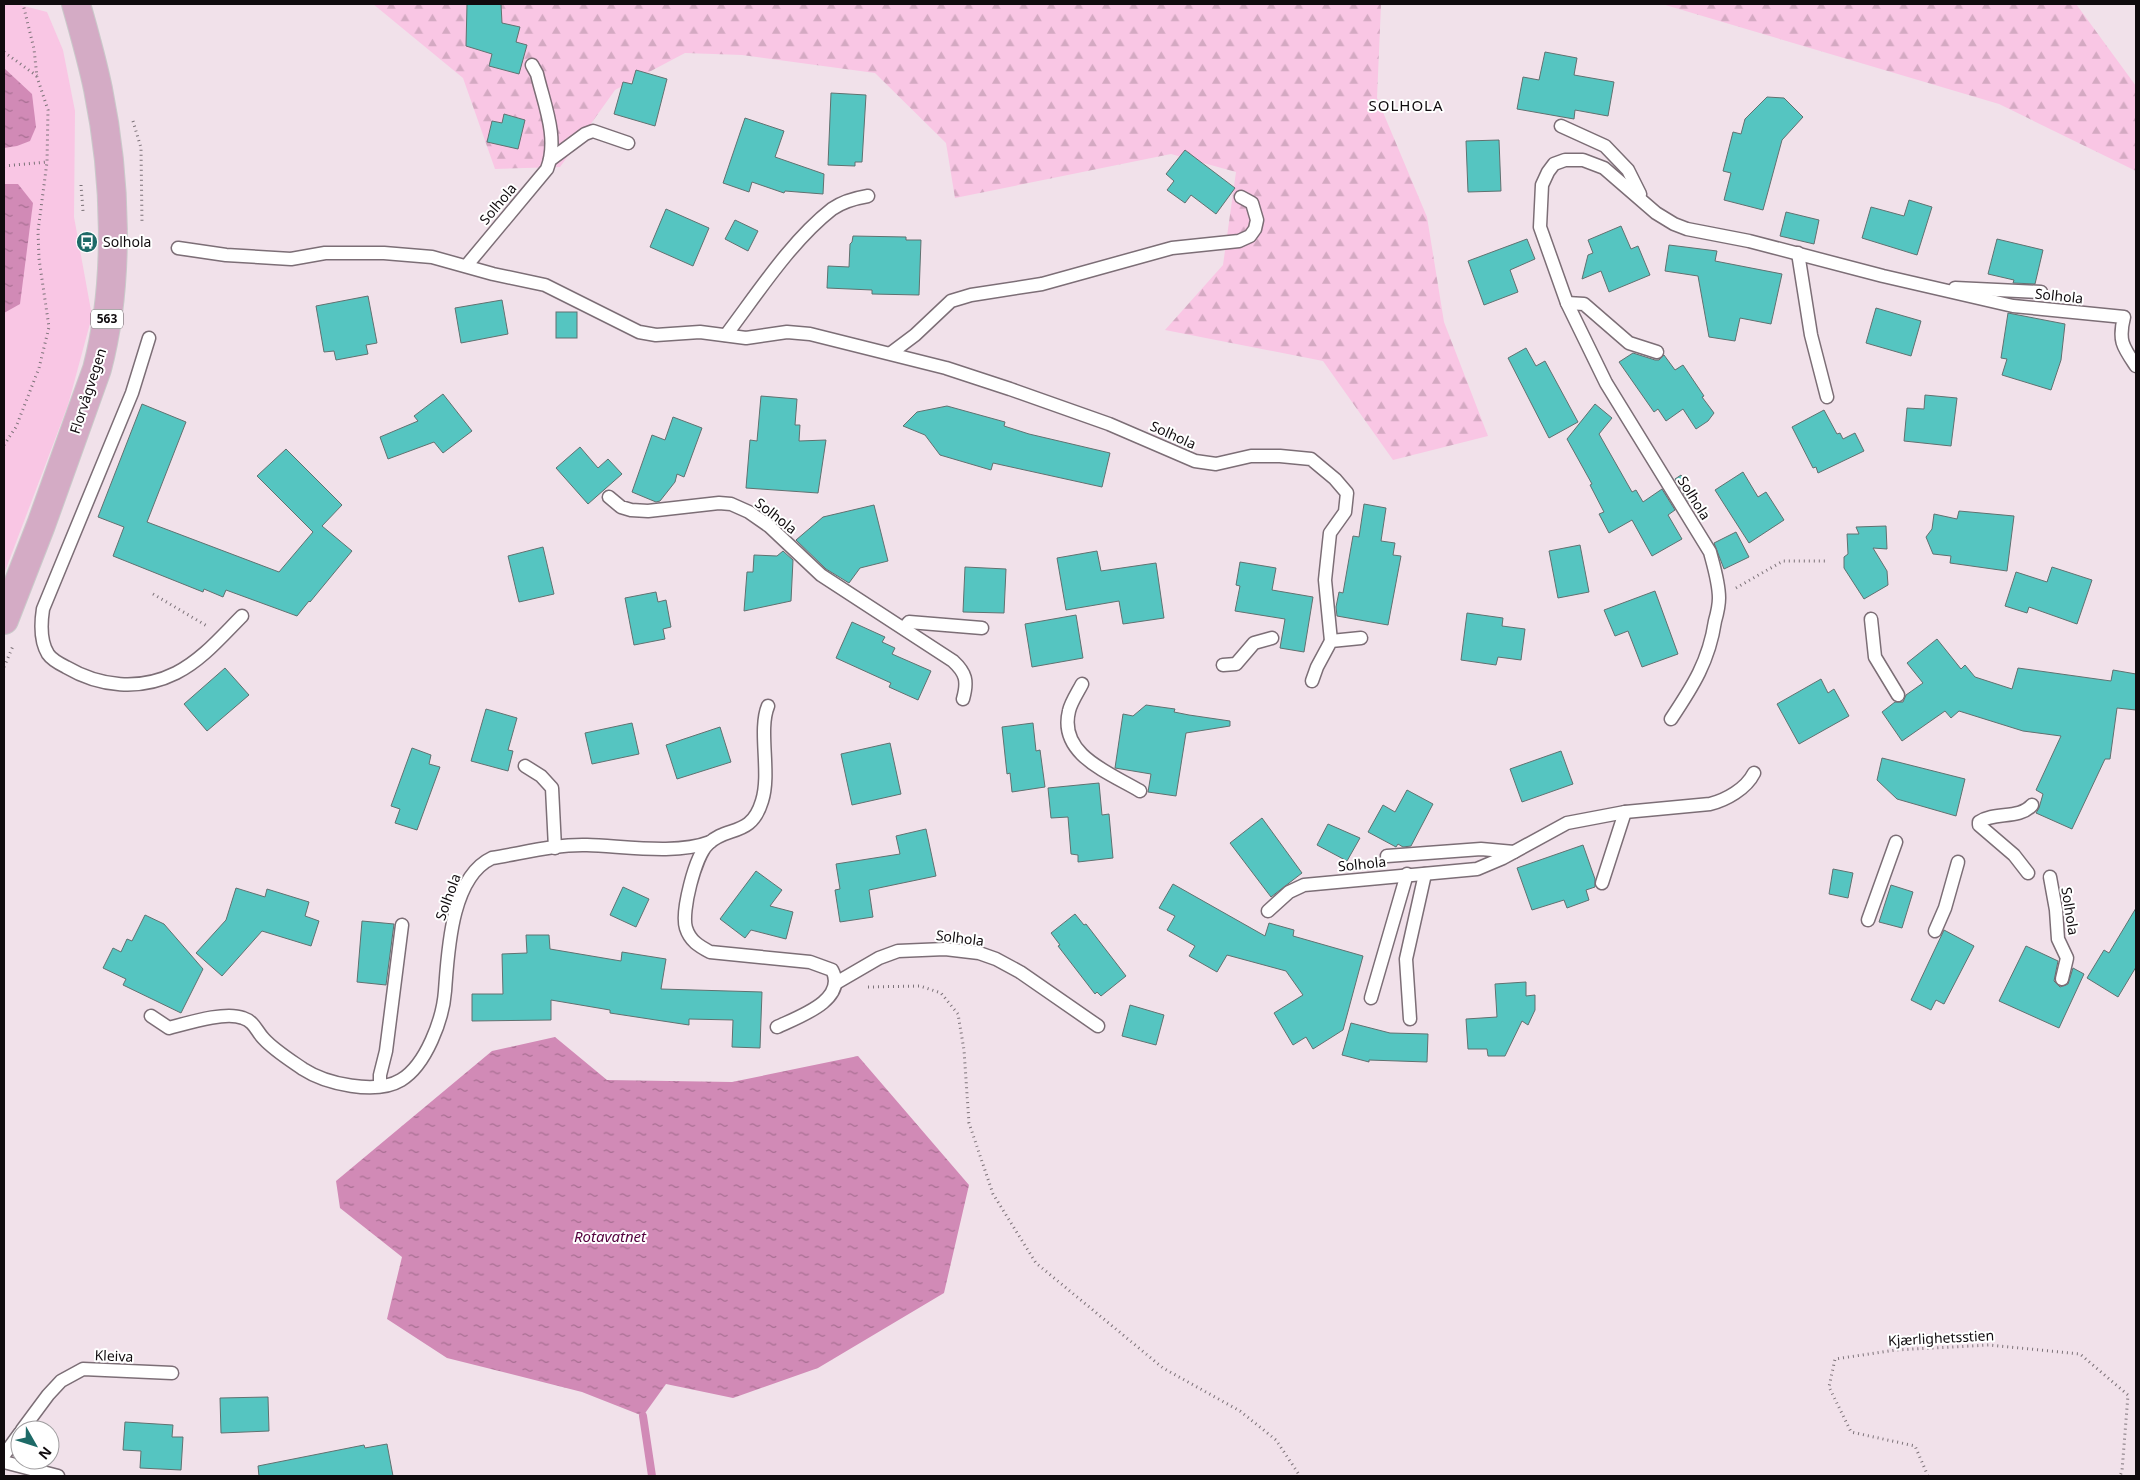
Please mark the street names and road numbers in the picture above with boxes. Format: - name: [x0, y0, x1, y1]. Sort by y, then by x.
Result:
- street label: Solhola: [475, 179, 520, 228]
- street label: Solhola: [2034, 284, 2084, 307]
- road number: 563: [91, 310, 123, 328]
- street label: Florvågvegen: [65, 346, 110, 436]
- street label: Solhola: [1147, 416, 1199, 453]
- street label: Solhola: [1674, 472, 1715, 523]
- street label: Solhola: [751, 493, 801, 538]
- street label: Solhola: [1337, 852, 1387, 875]
- street label: Solhola: [430, 871, 465, 923]
- street label: Solhola: [2057, 886, 2084, 936]
- street label: Solhola: [935, 925, 985, 950]
- street label: Kjærlighetsstien: [1887, 1325, 1995, 1350]
- street label: Kleiva: [94, 1345, 134, 1366]

